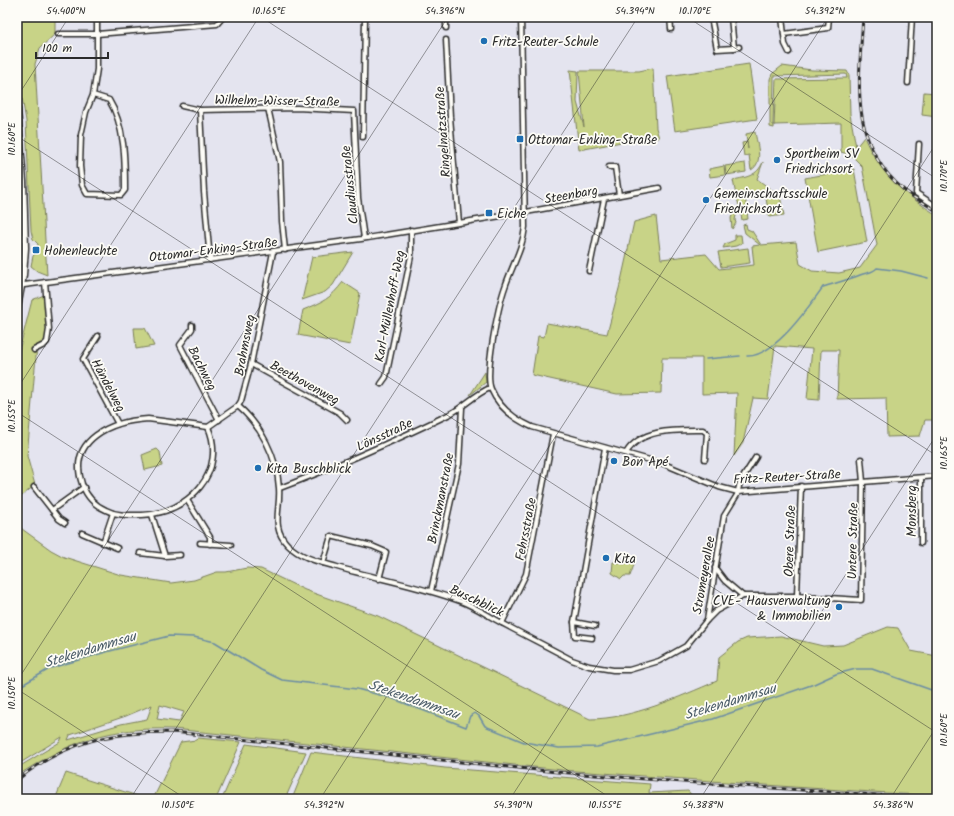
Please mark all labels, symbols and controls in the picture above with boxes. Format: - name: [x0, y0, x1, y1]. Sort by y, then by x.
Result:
- text: 54.400°N: [47, 3, 86, 19]
- text: 10.165°E: [252, 3, 287, 19]
- text: 54.396°N: [425, 3, 465, 19]
- text: 54.394°N: [615, 3, 655, 19]
- text: 10.170°E: [679, 3, 712, 19]
- text: 54.392°N: [805, 3, 845, 19]
- place label: Fritz-Reuter-Schule: [492, 32, 599, 53]
- scale bar: [36, 34, 108, 60]
- marker: Fritz-Reuter-Schule: [479, 36, 489, 46]
- text: 100 m: [42, 39, 73, 58]
- street label: Ringelnatzstraße: [430, 86, 457, 178]
- street label: Wilhelm-Wisser-Straße: [214, 90, 340, 113]
- text: 10.160°E: [4, 121, 20, 156]
- place label: Ottomar-Enking-Straße: [528, 130, 657, 151]
- marker: Ottomar-Enking-Straße: [515, 134, 525, 144]
- street label: Claudiusstraße: [336, 144, 365, 225]
- place label: Sportheim SV Friedrichsort: [785, 144, 860, 180]
- marker: Sportheim SV Friedrichsort: [772, 155, 782, 165]
- text: 10.170°E: [936, 159, 952, 192]
- street label: Steenbarg: [543, 180, 600, 211]
- place label: Gemeinschaftsschule Friedrichsort: [714, 184, 828, 220]
- marker: Gemeinschaftsschule Friedrichsort: [701, 195, 711, 205]
- place label: Eiche: [497, 204, 526, 225]
- marker: Eiche: [484, 208, 494, 218]
- street label: Ottomar-Enking-Straße: [148, 232, 279, 269]
- place label: Hohenleuchte: [44, 241, 117, 262]
- marker: Hohenleuchte: [31, 245, 41, 255]
- street label: Karl-Müllenhoff-Weg: [369, 248, 412, 364]
- street label: Brahmsweg: [229, 313, 262, 378]
- street label: Bachweg: [181, 343, 222, 395]
- street label: Händelweg: [85, 355, 131, 416]
- street label: Beethovenweg: [266, 355, 343, 411]
- text: 10.155°E: [4, 398, 20, 433]
- street label: Lönsstraße: [353, 413, 416, 458]
- text: 10.165°E: [936, 435, 952, 470]
- street label: Brinckmanstraße: [422, 451, 461, 546]
- place label: Bon Apé: [622, 452, 669, 473]
- marker: Bon Apé: [609, 456, 619, 466]
- place label: Kita Buschblick: [266, 459, 352, 480]
- marker: Kita Buschblick: [253, 463, 263, 473]
- street label: Fritz-Reuter-Straße: [733, 464, 841, 491]
- street label: Monsberg: [902, 485, 923, 537]
- street label: Fehrsstraße: [510, 496, 543, 563]
- street label: Untere Straße: [842, 502, 865, 580]
- street label: Obere Straße: [779, 505, 802, 577]
- street label: Stromeyerallee: [687, 535, 722, 616]
- place label: Kita: [614, 549, 636, 570]
- marker: Kita: [601, 553, 611, 563]
- street label: Buschblick: [446, 580, 508, 623]
- place label: CVE- Hausverwaltung & Immobilien: [713, 591, 831, 627]
- marker: CVE- Hausverwaltung & Immobilien: [834, 602, 844, 612]
- water label: Stekendammsau: [42, 625, 141, 674]
- water label: Stekendammsau: [365, 674, 464, 726]
- text: 10.150°E: [4, 675, 20, 710]
- water label: Stekendammsau: [682, 677, 781, 726]
- text: 10.160°E: [936, 712, 952, 747]
- text: 10.150°E: [161, 797, 196, 813]
- text: 54.392°N: [304, 797, 344, 813]
- text: 54.390°N: [494, 797, 533, 813]
- text: 10.155°E: [588, 797, 623, 813]
- text: 54.388°N: [682, 797, 724, 813]
- text: 54.386°N: [873, 797, 914, 813]

